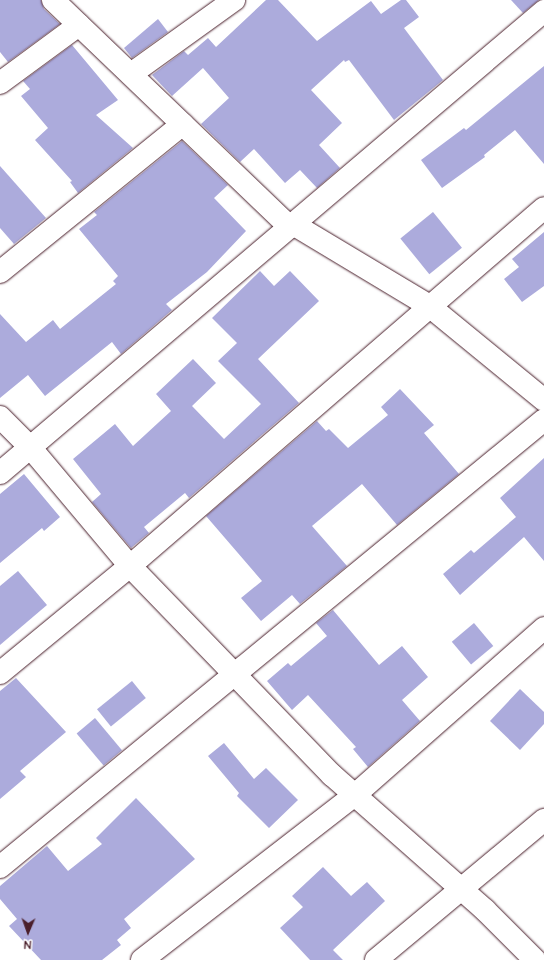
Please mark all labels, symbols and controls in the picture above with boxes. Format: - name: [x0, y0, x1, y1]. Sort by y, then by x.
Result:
- north arrow: [8, 912, 48, 952]
- text: N: [24, 937, 31, 952]

